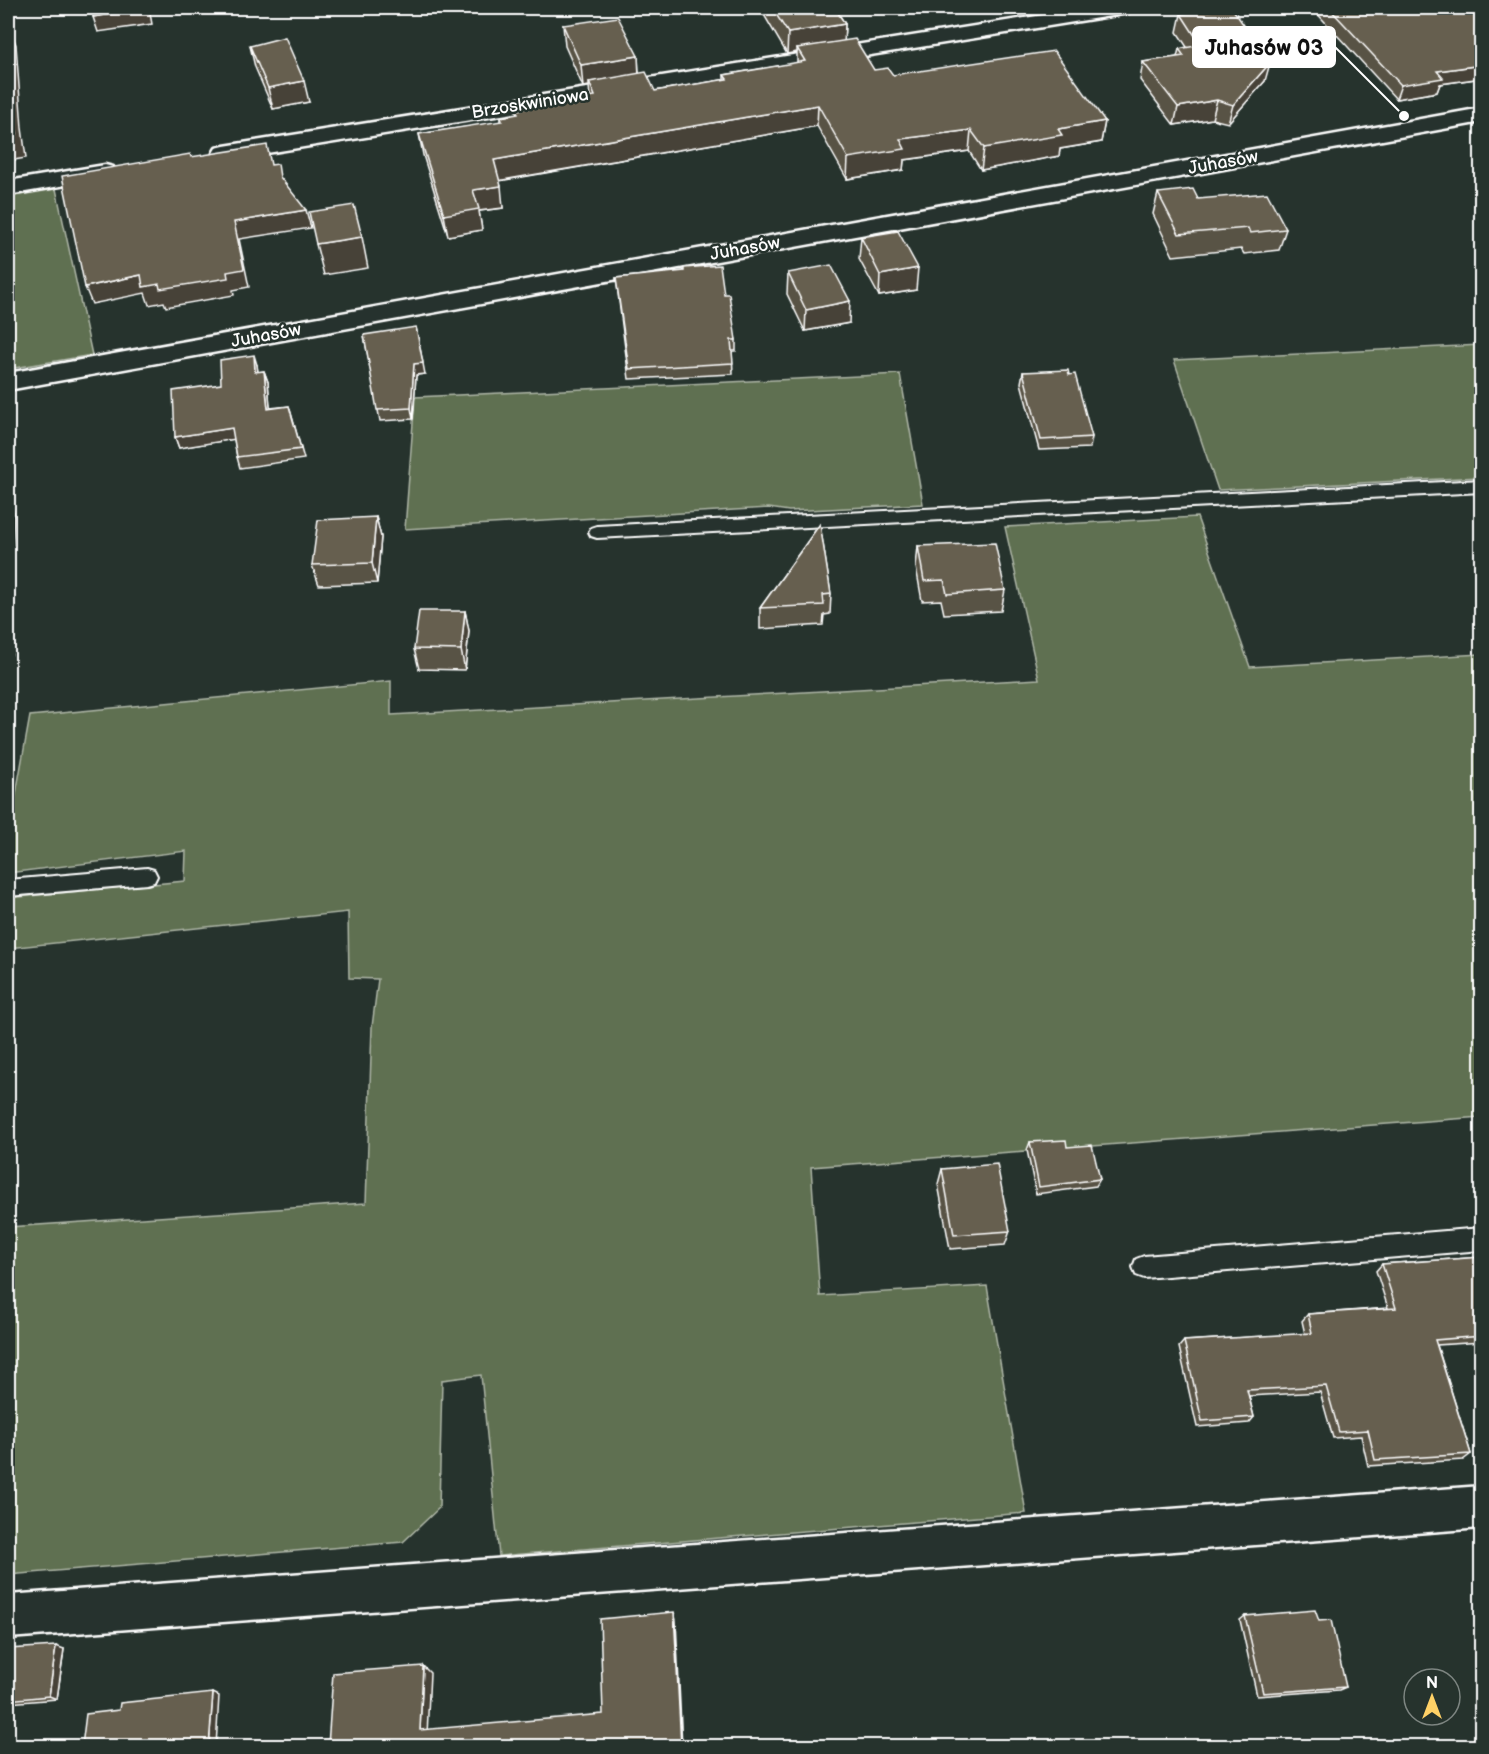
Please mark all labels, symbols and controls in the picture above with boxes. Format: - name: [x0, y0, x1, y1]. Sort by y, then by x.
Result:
- callout: Juhasów 03: [1193, 27, 1335, 67]
- text: Juhasów 03: [1205, 35, 1323, 62]
- street label: Brzoskwiniowa: [470, 84, 590, 123]
- street label: Juhasów: [1186, 146, 1260, 179]
- street label: Juhasów: [708, 232, 782, 265]
- street label: Juhasów: [229, 319, 303, 352]
- north arrow: [1402, 1667, 1462, 1727]
- text: N: [1426, 1674, 1438, 1693]

